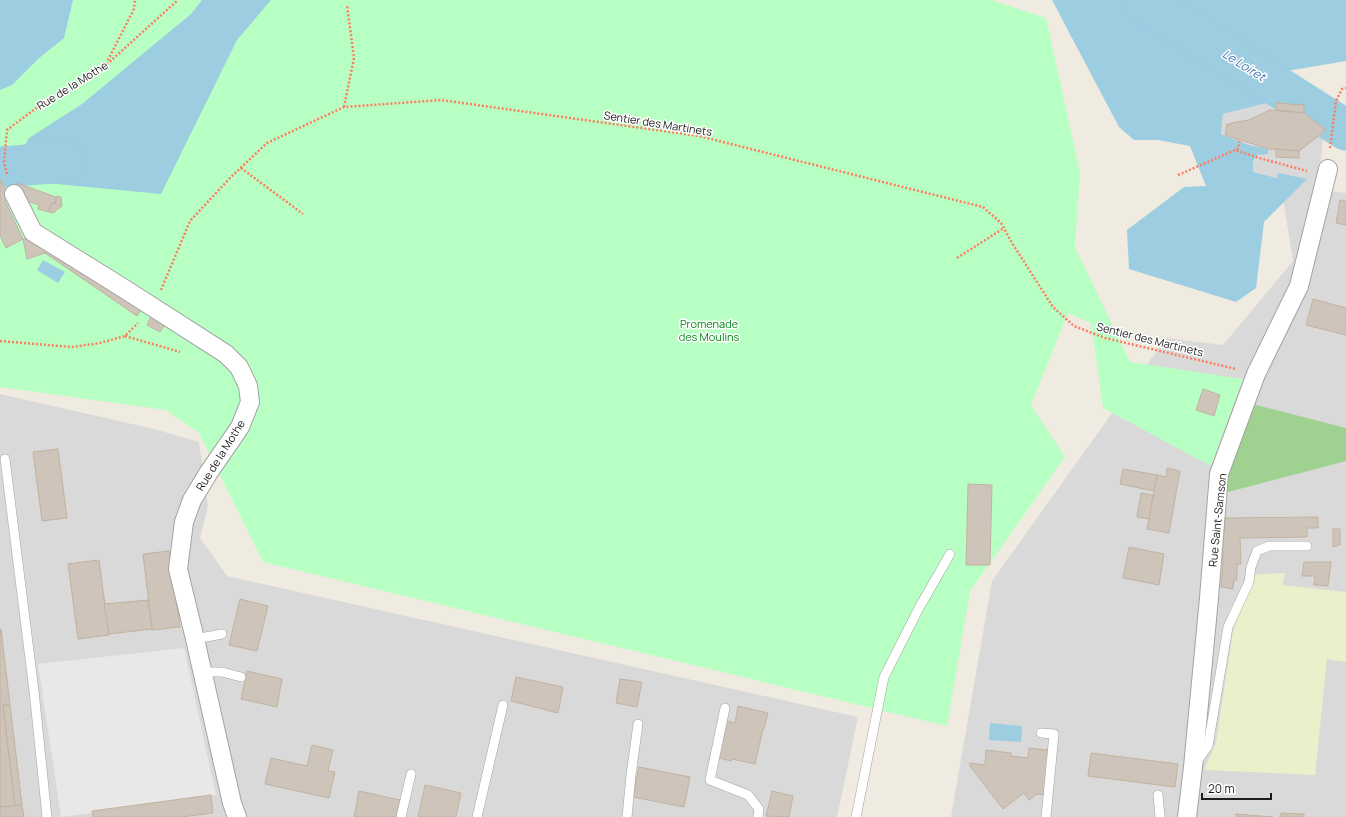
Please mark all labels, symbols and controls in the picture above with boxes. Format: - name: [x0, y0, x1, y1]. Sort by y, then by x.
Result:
- water label: Le Loiret: [1219, 45, 1270, 85]
- street label: Rue de la Mothe: [34, 57, 111, 113]
- street label: Sentier des Martinets: [603, 107, 713, 139]
- park label: Promenade des Moulins: [679, 316, 740, 344]
- street label: Sentier des Martinets: [1095, 318, 1205, 360]
- street label: Rue de la Mothe: [192, 416, 248, 493]
- street label: Rue Saint-Samson: [1205, 472, 1229, 568]
- scale bar: [1202, 775, 1271, 801]
- text: 20 m: [1208, 780, 1235, 797]

